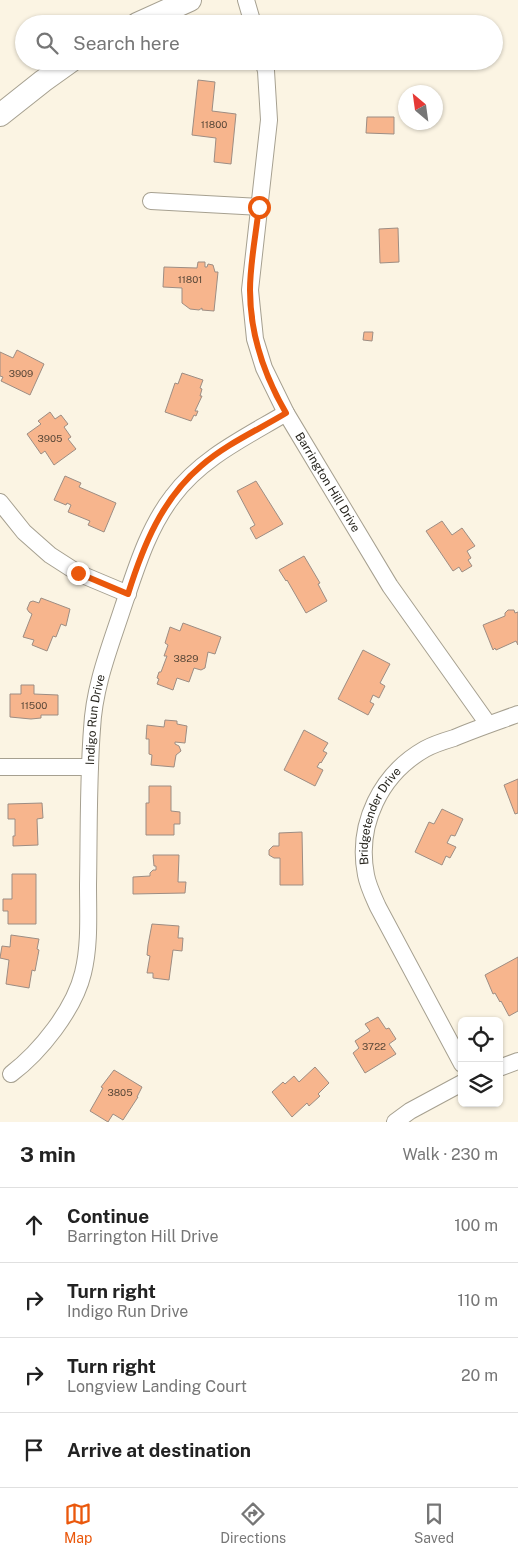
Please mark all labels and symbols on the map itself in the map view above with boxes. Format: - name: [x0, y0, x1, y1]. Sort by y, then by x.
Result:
- north arrow: [398, 85, 443, 130]
- house number: 11800: [201, 118, 227, 130]
- route start: [248, 196, 271, 219]
- house number: 11801: [178, 273, 202, 285]
- house number: 3909: [9, 367, 33, 379]
- street label: Barrington Hill Drive: [292, 430, 363, 535]
- house number: 3905: [38, 432, 62, 444]
- route end: [67, 562, 90, 585]
- house number: 3829: [174, 652, 198, 664]
- street label: Indigo Run Drive: [83, 673, 108, 765]
- house number: 11500: [21, 699, 47, 711]
- street label: Bridgetender Drive: [357, 764, 404, 866]
- house number: 3722: [362, 1040, 386, 1052]
- house number: 3805: [107, 1086, 133, 1098]

